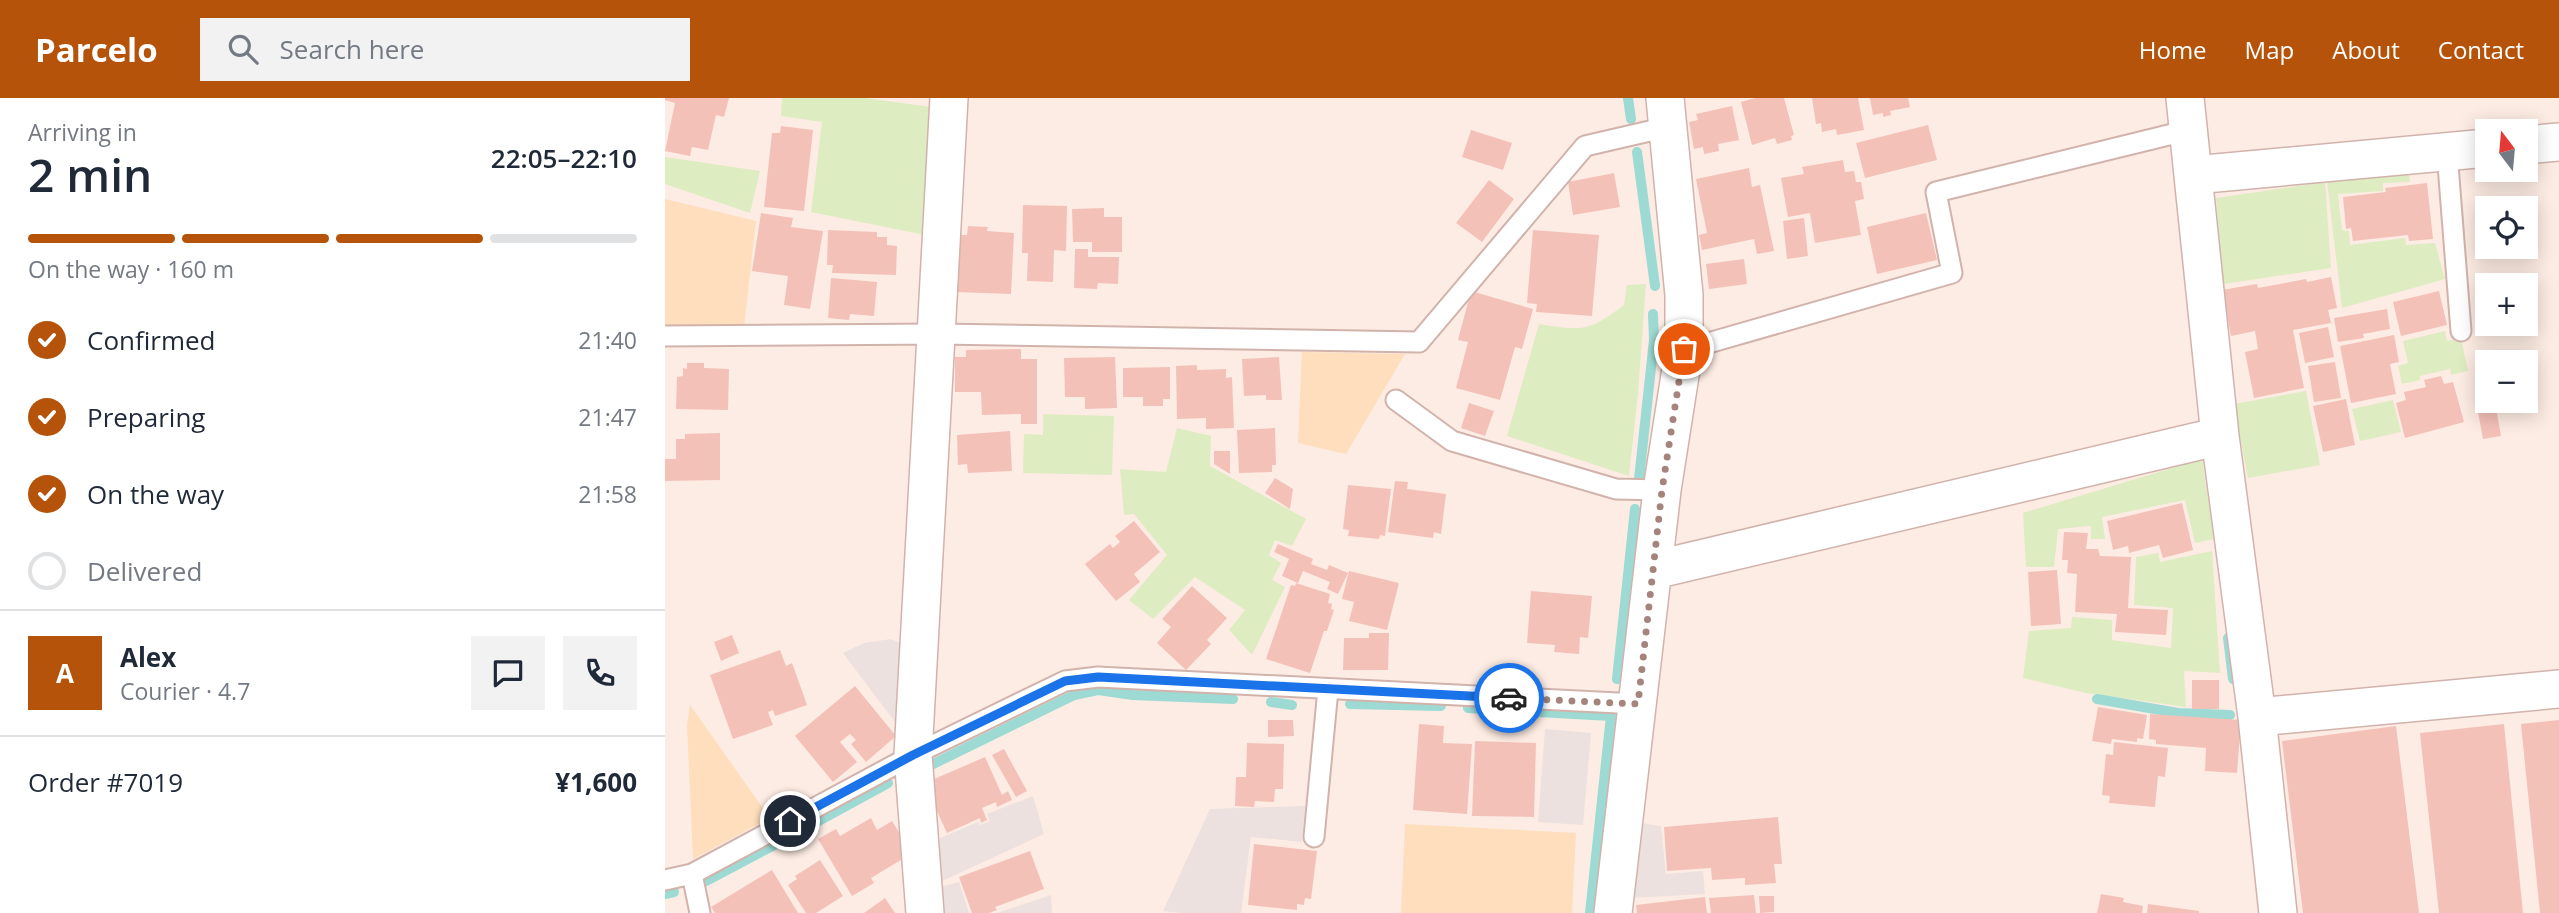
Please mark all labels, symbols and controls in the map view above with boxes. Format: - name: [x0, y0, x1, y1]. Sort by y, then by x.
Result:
- search box: [200, 18, 690, 81]
- text: Parcelo: [35, 27, 158, 72]
- icon: search: [224, 30, 262, 68]
- text: Search here: [280, 31, 424, 67]
- text: Home: [2139, 33, 2207, 66]
- text: Map: [2245, 33, 2294, 66]
- text: About: [2332, 33, 2400, 66]
- text: Contact: [2438, 33, 2524, 66]
- text: Arriving in: [28, 116, 137, 148]
- north arrow: [2475, 119, 2537, 182]
- map controls: [2475, 119, 2538, 413]
- text: 22:05–22:10: [491, 140, 637, 176]
- text: 2 min: [28, 143, 152, 205]
- button: locate: [2475, 196, 2538, 259]
- text: On the way · 160 m: [28, 253, 234, 285]
- button: +: [2475, 273, 2538, 336]
- pin: [1654, 319, 1714, 379]
- icon: check: [28, 321, 66, 359]
- text: Confirmed: [87, 322, 215, 358]
- text: 21:40: [578, 324, 637, 356]
- icon: bag: [1665, 330, 1703, 368]
- button: −: [2475, 350, 2538, 413]
- icon: check: [28, 398, 66, 436]
- text: Preparing: [87, 399, 205, 435]
- text: 21:47: [578, 401, 637, 433]
- icon: check: [28, 475, 66, 513]
- text: On the way: [87, 476, 224, 512]
- text: 21:58: [578, 478, 637, 510]
- text: Delivered: [87, 553, 202, 589]
- button: chat: [471, 636, 545, 710]
- button: phone: [563, 636, 637, 710]
- text: Alex: [120, 639, 176, 675]
- text: A: [56, 655, 74, 691]
- courier: [1474, 663, 1544, 733]
- text: Courier · 4.7: [120, 675, 250, 707]
- icon: car: [1490, 679, 1528, 717]
- text: Order #7019: [28, 764, 183, 800]
- text: ¥1,600: [555, 764, 637, 800]
- pin: [760, 791, 820, 851]
- icon: home: [771, 802, 809, 840]

